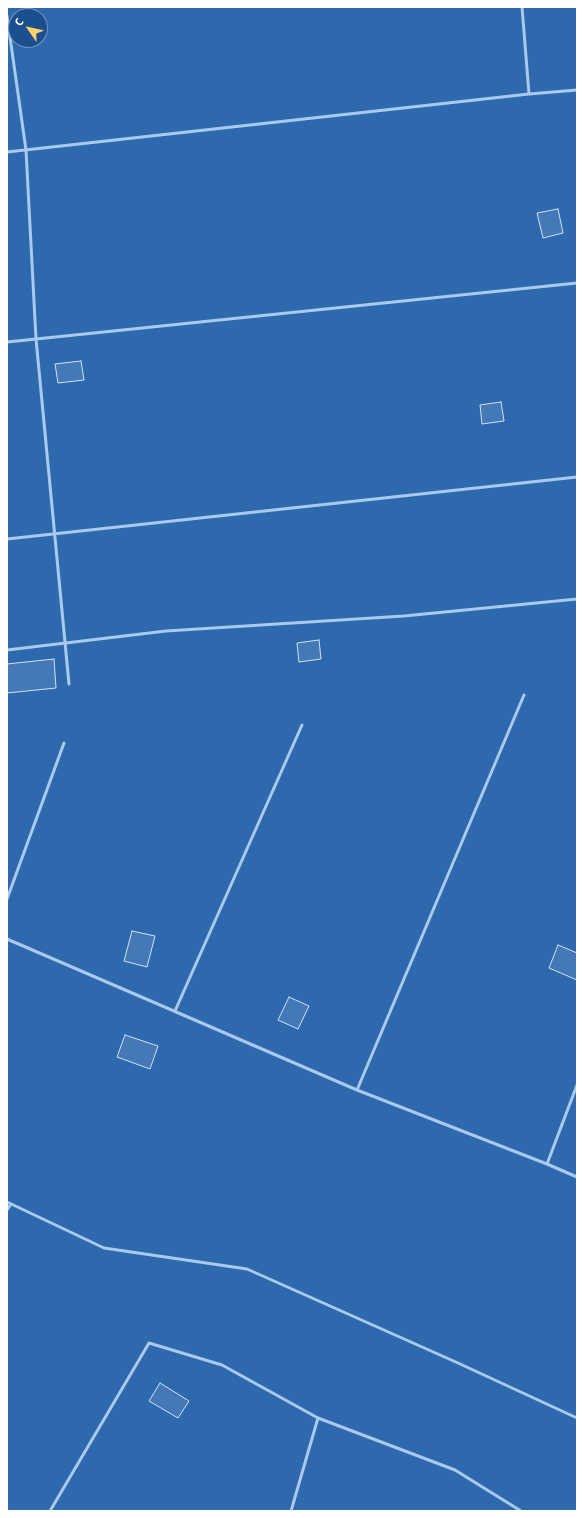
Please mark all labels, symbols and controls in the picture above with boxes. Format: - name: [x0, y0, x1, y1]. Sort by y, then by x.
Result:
- north arrow: [8, 8, 48, 48]
- text: С: [11, 15, 26, 28]

